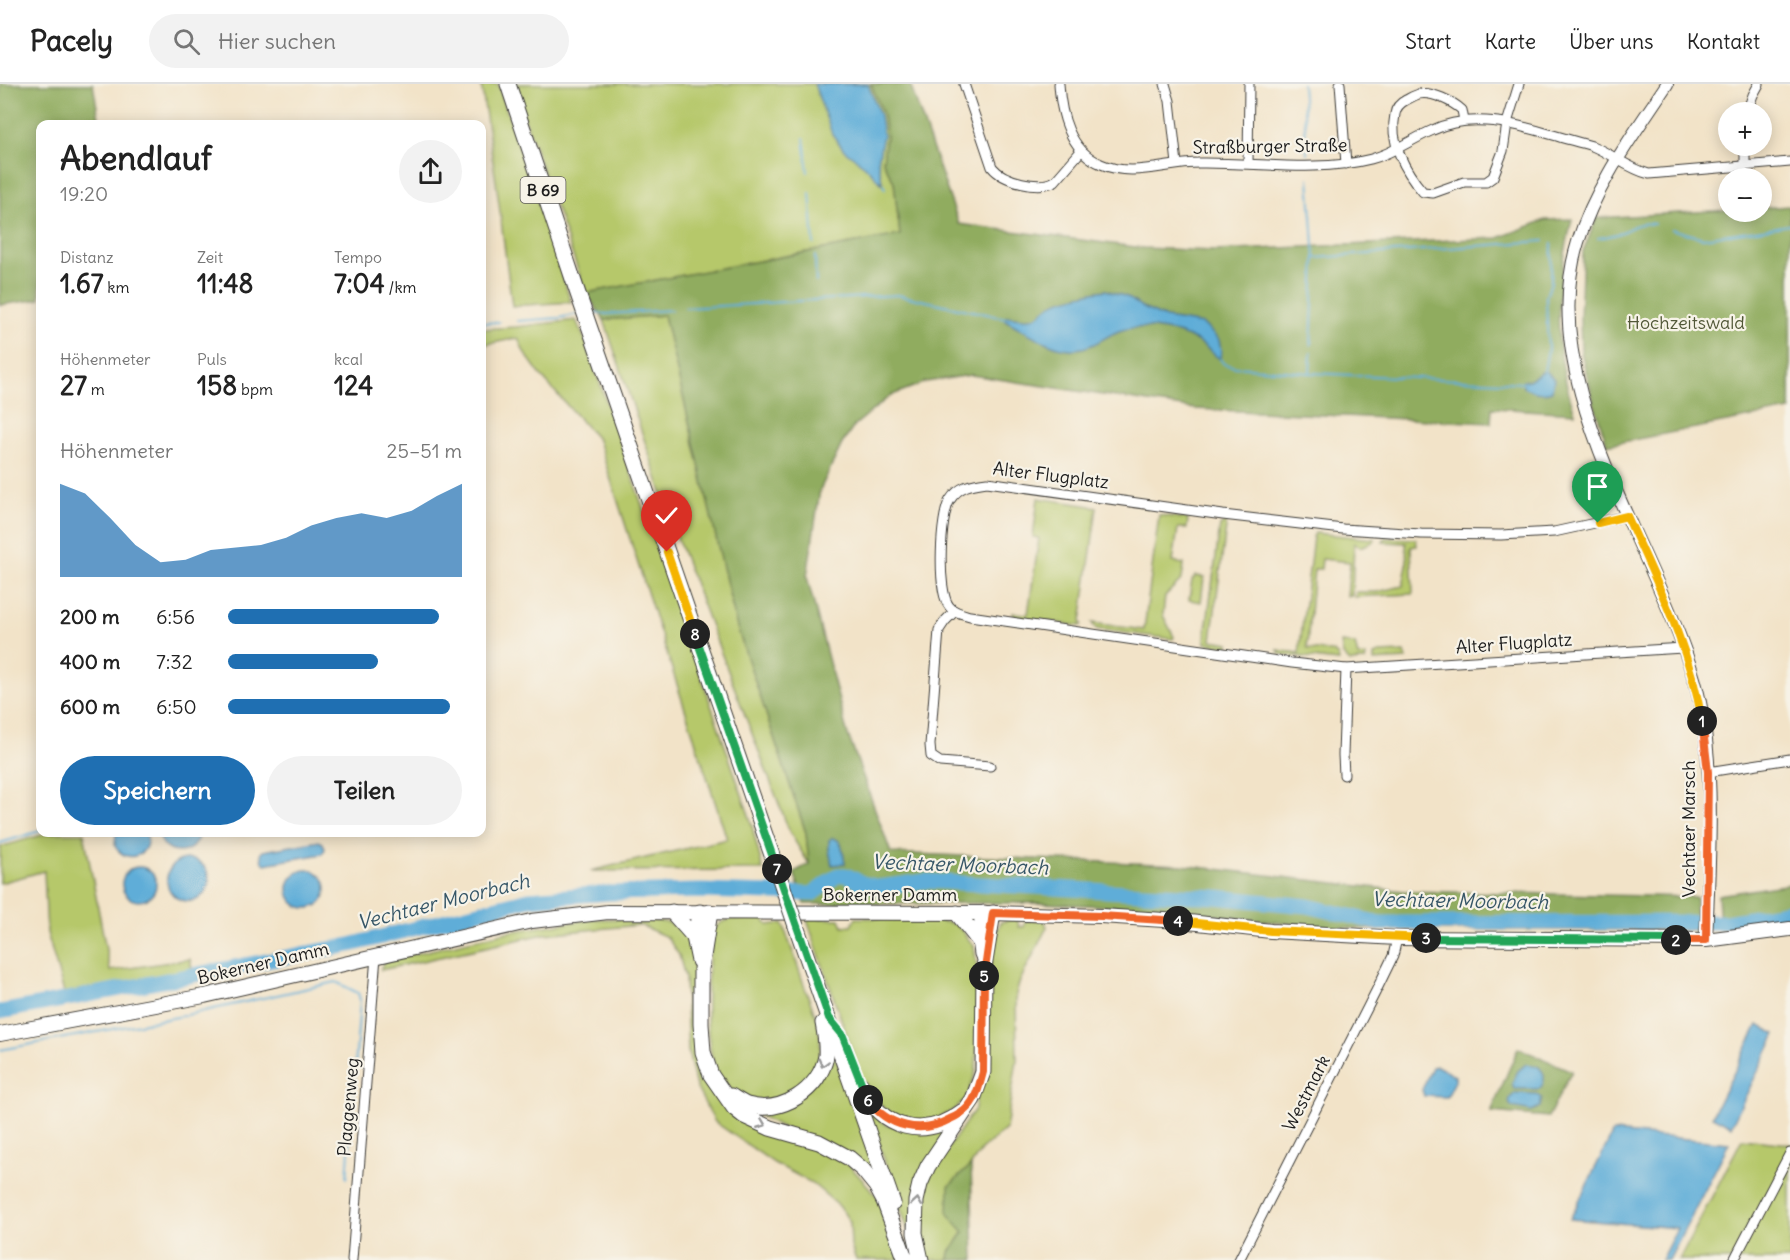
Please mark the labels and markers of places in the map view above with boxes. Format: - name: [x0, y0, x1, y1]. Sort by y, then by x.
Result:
- pin: [1572, 461, 1623, 523]
- pin: [641, 490, 692, 552]
- pin: 8: [680, 619, 710, 649]
- pin: 1: [1687, 706, 1717, 736]
- pin: 7: [762, 854, 792, 884]
- pin: 4: [1163, 906, 1193, 936]
- pin: 3: [1411, 923, 1441, 953]
- pin: 2: [1661, 925, 1691, 955]
- pin: 5: [969, 961, 999, 991]
- pin: 6: [853, 1085, 883, 1115]

